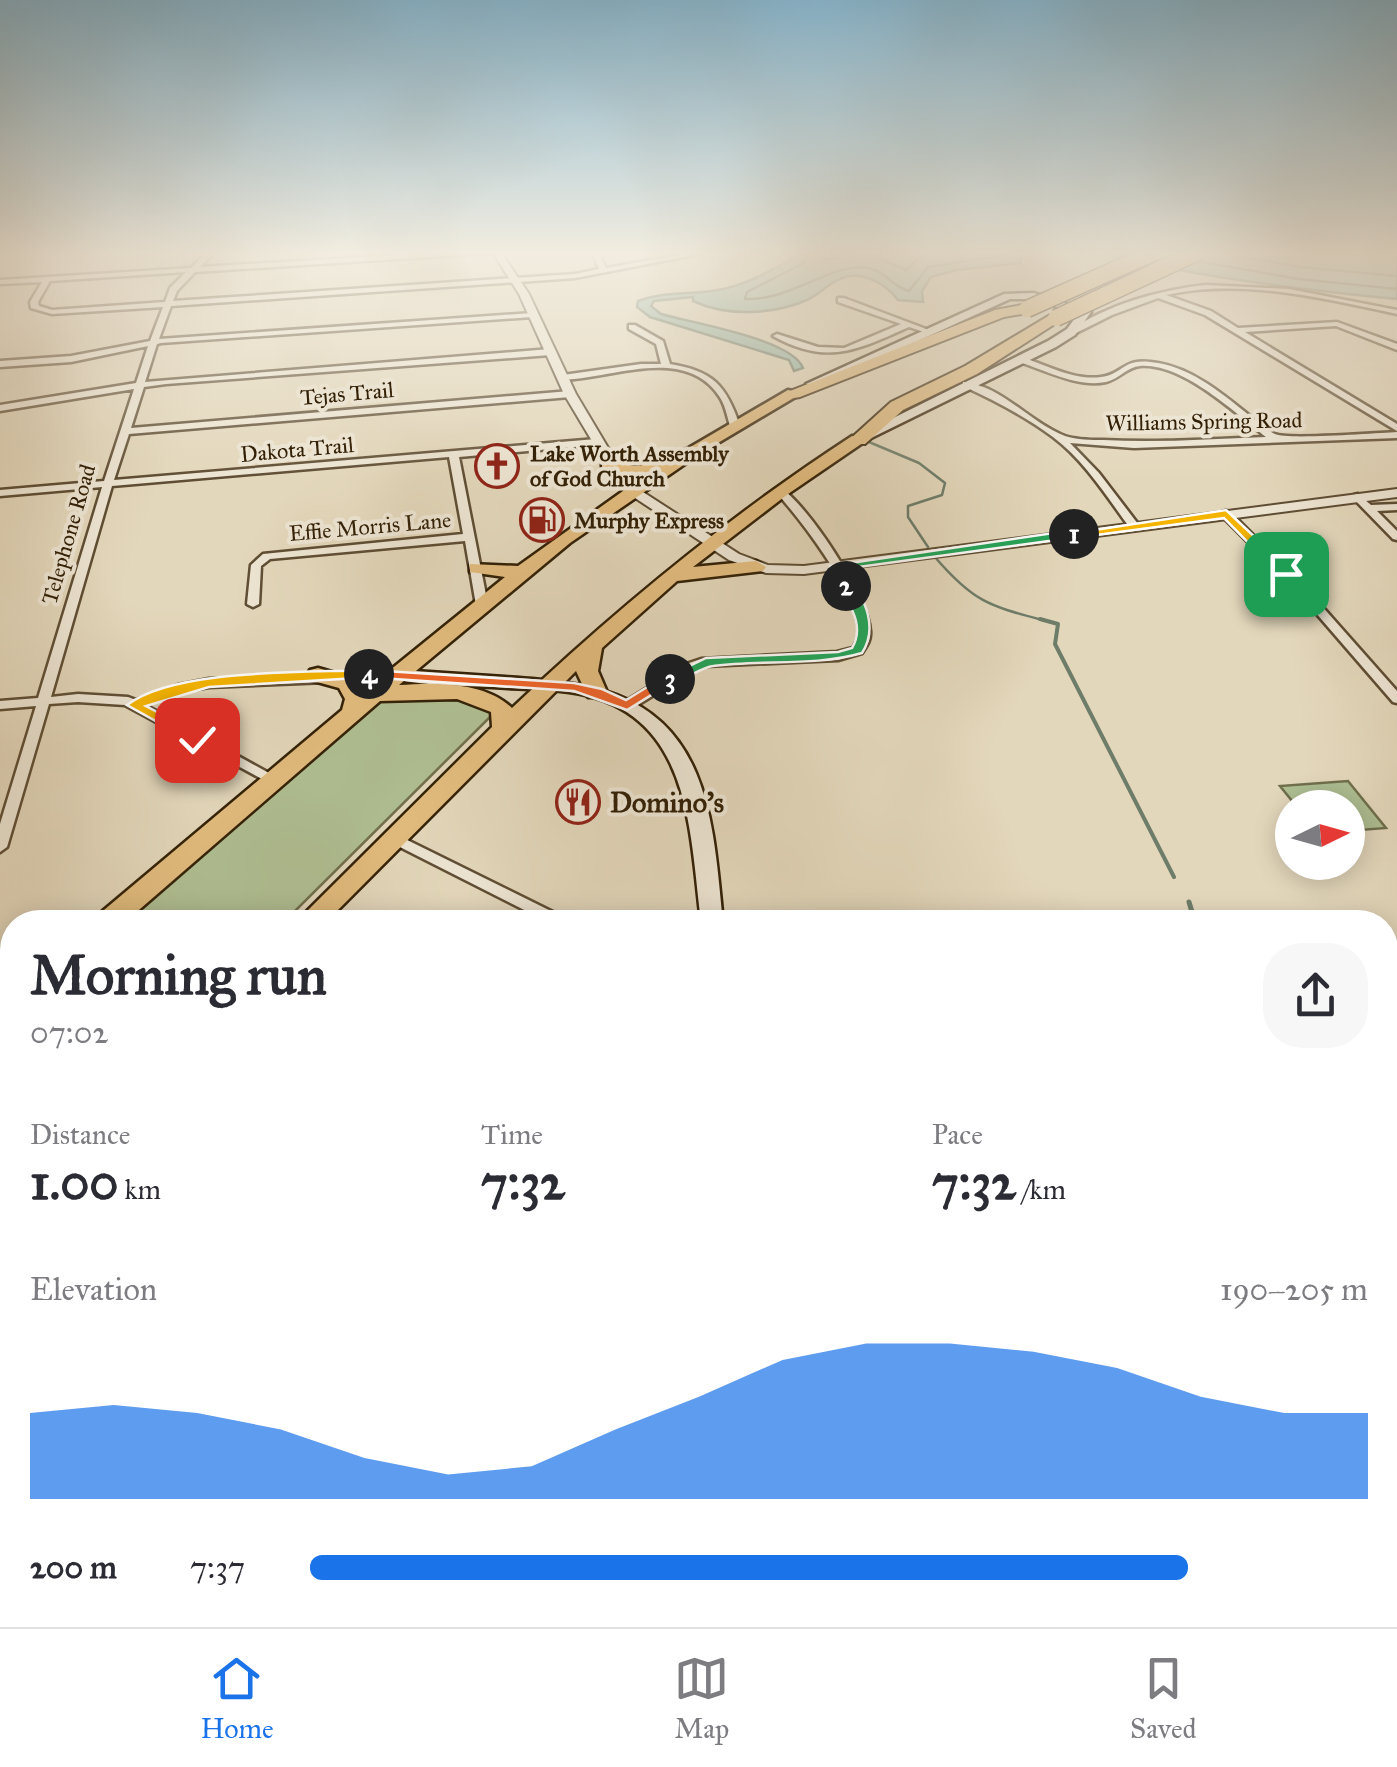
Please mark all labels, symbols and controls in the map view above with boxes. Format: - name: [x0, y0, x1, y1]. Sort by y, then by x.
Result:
- street label: Tejas Trail: [299, 376, 395, 411]
- street label: Williams Spring Road: [1105, 406, 1303, 437]
- street label: Dakota Trail: [239, 431, 355, 468]
- place label: Lake Worth Assembly of God Church: [530, 440, 730, 492]
- church icon: Lake Worth Assembly of God Church: [474, 443, 520, 489]
- street label: Telephone Road: [36, 461, 101, 607]
- fuel station icon: Murphy Express: [519, 497, 565, 543]
- street label: Effie Morris Lane: [288, 506, 452, 547]
- place label: Murphy Express: [574, 507, 724, 534]
- pin: 1: [1049, 509, 1099, 559]
- text: 1: [1068, 516, 1080, 551]
- pin: [1244, 532, 1329, 617]
- icon: arrive: [1259, 547, 1314, 602]
- pin: 2: [821, 561, 871, 611]
- text: 2: [839, 568, 853, 603]
- pin: 4: [344, 649, 394, 699]
- pin: 3: [645, 654, 695, 704]
- text: 4: [361, 656, 377, 691]
- text: 3: [664, 661, 676, 696]
- pin: [155, 698, 240, 783]
- icon: check: [170, 713, 225, 768]
- restaurant icon: Domino's: [555, 779, 601, 825]
- place label: Domino's: [610, 785, 724, 820]
- north arrow: [1275, 790, 1365, 880]
- map controls: [1275, 790, 1365, 880]
- text: Morning run: [30, 942, 327, 1009]
- button: share: [1263, 943, 1368, 1048]
- text: 07:02: [30, 1013, 108, 1052]
- text: Distance: [30, 1117, 130, 1152]
- text: Time: [481, 1117, 543, 1152]
- text: Pace: [932, 1117, 983, 1152]
- text: 1.00: [30, 1152, 118, 1213]
- text: 7:32: [481, 1152, 565, 1213]
- text: 7:32: [932, 1152, 1016, 1213]
- text: km: [118, 1172, 161, 1207]
- text: /km: [1016, 1172, 1066, 1207]
- text: Elevation: [30, 1270, 157, 1309]
- text: 190–205 m: [1220, 1270, 1368, 1309]
- text: 200 m: [30, 1548, 117, 1587]
- text: 7:37: [190, 1548, 245, 1587]
- tab: Home: [200, 1651, 274, 1746]
- tab: Map: [674, 1651, 729, 1746]
- tab: Saved: [1130, 1651, 1197, 1746]

